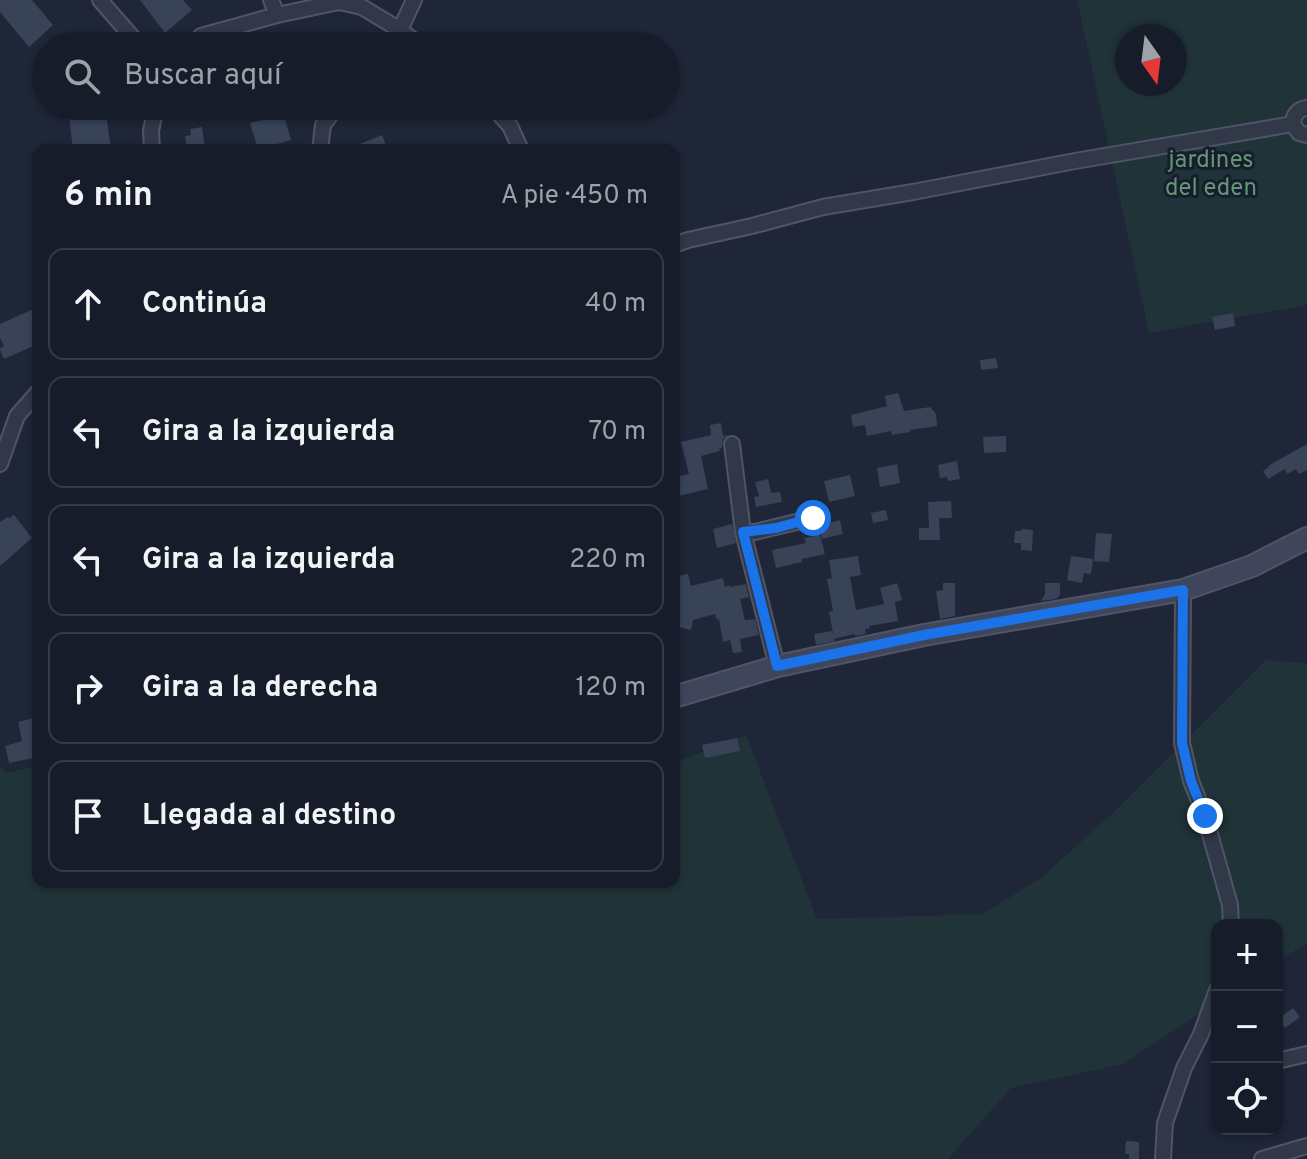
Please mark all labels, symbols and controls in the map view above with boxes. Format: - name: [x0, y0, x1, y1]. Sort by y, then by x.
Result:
- north arrow: [1115, 24, 1187, 96]
- search box: [32, 32, 680, 120]
- icon: search: [60, 54, 104, 98]
- text: Buscar aquí: [124, 58, 282, 95]
- park label: jardines del eden: [1165, 146, 1257, 204]
- text: 6 min: [64, 175, 153, 218]
- text: A pie · 450 m: [501, 180, 648, 213]
- icon: ahead: [66, 282, 110, 326]
- text: Continúa: [142, 286, 267, 323]
- text: 40 m: [585, 288, 646, 321]
- icon: left: [66, 410, 110, 454]
- text: Gira a la izquierda: [142, 414, 395, 451]
- text: 70 m: [588, 416, 646, 449]
- route start: [795, 500, 831, 536]
- icon: left: [66, 538, 110, 582]
- text: Gira a la izquierda: [142, 542, 395, 579]
- text: 220 m: [569, 544, 646, 577]
- icon: right: [66, 666, 110, 710]
- text: Gira a la derecha: [142, 670, 378, 707]
- text: 120 m: [576, 672, 646, 705]
- icon: arrive: [66, 794, 110, 838]
- text: Llegada al destino: [142, 798, 396, 835]
- route end: [1187, 798, 1223, 834]
- map controls: [1211, 919, 1283, 1135]
- button: +: [1211, 919, 1283, 991]
- button: −: [1211, 991, 1283, 1063]
- button: locate: [1211, 1063, 1283, 1135]

